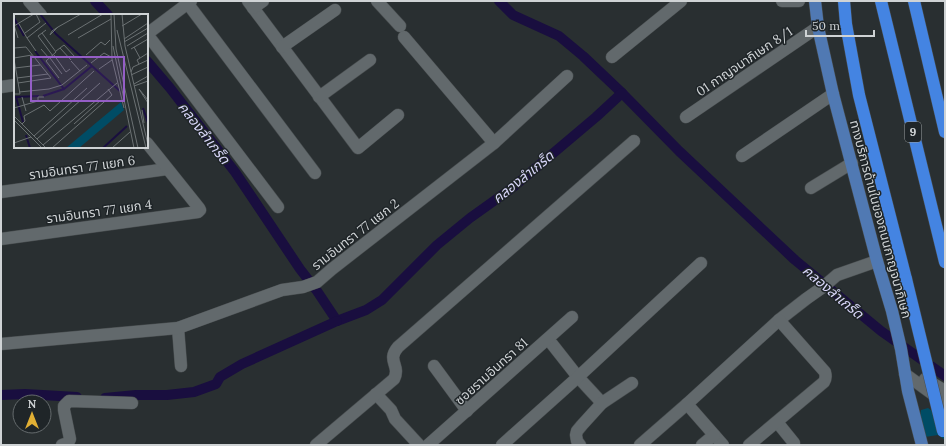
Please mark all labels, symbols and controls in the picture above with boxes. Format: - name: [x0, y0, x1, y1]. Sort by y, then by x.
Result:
- scale bar: [806, 12, 874, 38]
- inset map: [14, 14, 148, 148]
- text: 50 m: [812, 18, 840, 33]
- street label: 01 กาญจนาภิเษก 8/1: [693, 23, 796, 100]
- water label: คลองลำเกร็ด: [174, 98, 234, 168]
- street label: ทางบริการด้านในของถนนกาญจนาภิเษก: [846, 118, 915, 320]
- road number: 9: [905, 122, 921, 142]
- water label: คลองลำเกร็ด: [489, 147, 558, 207]
- street label: รามอินทรา 77 แยก 6: [28, 152, 136, 183]
- street label: รามอินทรา 77 แยก 2: [308, 195, 402, 274]
- street label: รามอินทรา 77 แยก 4: [45, 196, 153, 227]
- water label: คลองลำเกร็ด: [799, 261, 867, 323]
- street label: ซอยรามอินทรา 81: [451, 334, 532, 409]
- north arrow: [12, 394, 52, 434]
- text: N: [28, 397, 37, 411]

